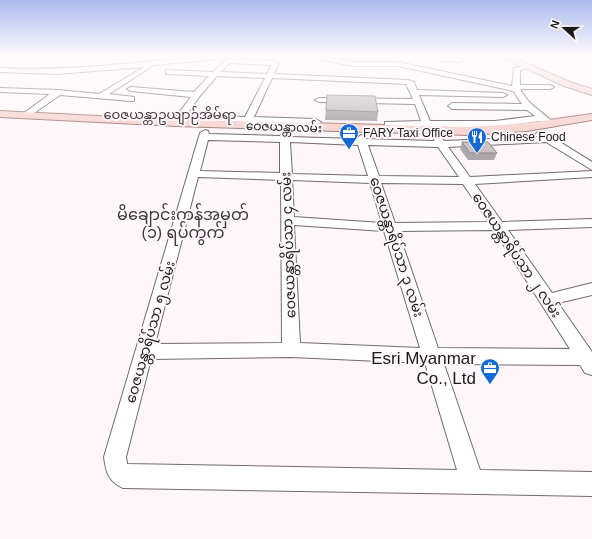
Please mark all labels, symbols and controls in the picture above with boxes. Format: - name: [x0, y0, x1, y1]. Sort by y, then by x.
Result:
- north arrow: [544, 8, 584, 48]
- text: N: [548, 19, 562, 30]
- district label: ဝေဇယန္တာဥယျာဉ်အိမ်ရာ: [103, 106, 237, 125]
- street label: ဝေဇယန္တာလမ်း: [246, 117, 322, 138]
- office icon: FARY Taxi Office: [338, 122, 360, 150]
- place label: FARY Taxi Office: [363, 126, 453, 140]
- restaurant icon: Chinese Food: [466, 126, 488, 154]
- place label: Chinese Food: [491, 130, 566, 144]
- street label: ဝေဇယန္တာရိပ်သာ ၄ လမ်း: [275, 171, 303, 318]
- street label: ဝေဇယန္တာရိပ်သာ ၃ လမ်း: [363, 174, 429, 320]
- street label: ဝေဇယန္တာရိပ်သာ ၂ လမ်း: [466, 188, 566, 323]
- district label: မိချောင်းကန်အမှတ် (၁) ရပ်ကွက်: [117, 203, 249, 246]
- street label: ဝေဇယန္တာရိပ်သာ ၅ လမ်း: [120, 259, 182, 406]
- place label: Esri Myanmar Co., Ltd: [371, 349, 476, 388]
- office icon: Esri Myanmar Co., Ltd: [479, 357, 501, 385]

